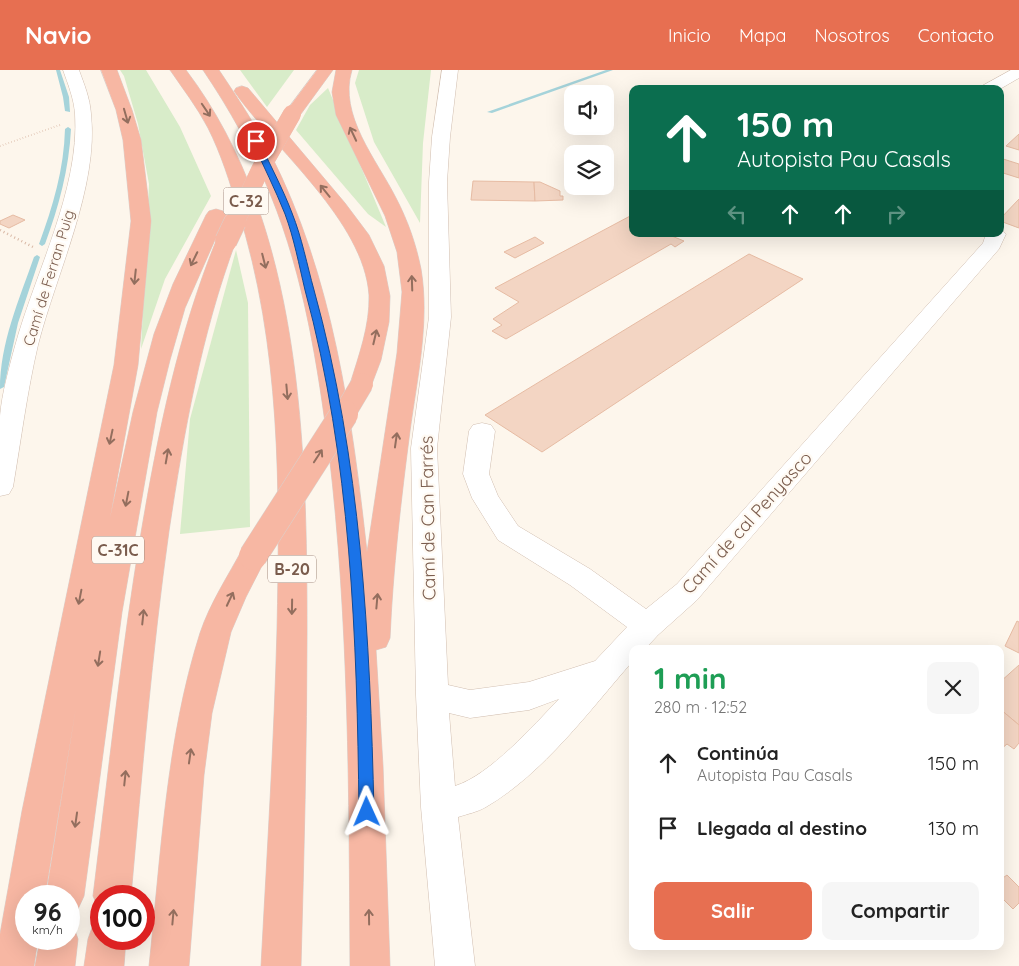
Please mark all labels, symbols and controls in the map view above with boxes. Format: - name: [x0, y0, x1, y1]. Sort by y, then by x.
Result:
- text: Navio: [25, 20, 92, 50]
- text: Inicio: [668, 24, 711, 47]
- text: Mapa: [739, 24, 787, 47]
- text: Nosotros: [815, 24, 890, 47]
- text: Contacto: [918, 24, 994, 47]
- map controls: [564, 85, 614, 195]
- button: sound: [564, 85, 614, 135]
- text: 150 m: [737, 102, 834, 146]
- one-way arrow: [201, 103, 211, 117]
- icon: ahead: [654, 105, 719, 170]
- one-way arrow: [121, 107, 131, 123]
- pin: [235, 120, 277, 162]
- icon: arrive: [242, 127, 270, 155]
- one-way arrow: [347, 127, 357, 142]
- button: layers: [564, 145, 614, 195]
- text: Autopista Pau Casals: [737, 145, 951, 173]
- one-way arrow: [320, 185, 331, 198]
- road number: C-32: [224, 188, 268, 214]
- icon: left: [723, 200, 751, 228]
- icon: ahead: [776, 200, 804, 228]
- icon: ahead: [829, 200, 857, 228]
- icon: right: [882, 200, 910, 228]
- street label: Camí de Ferran Puig: [19, 207, 78, 348]
- one-way arrow: [189, 251, 198, 266]
- one-way arrow: [260, 253, 269, 269]
- one-way arrow: [130, 268, 140, 284]
- one-way arrow: [407, 276, 417, 292]
- one-way arrow: [371, 330, 381, 346]
- one-way arrow: [282, 384, 291, 400]
- one-way arrow: [106, 429, 115, 445]
- one-way arrow: [391, 432, 401, 448]
- street label: Camí de Can Farrés: [415, 436, 440, 601]
- street label: Camí de cal Penyasco: [677, 447, 817, 599]
- one-way arrow: [163, 448, 173, 464]
- one-way arrow: [313, 450, 323, 464]
- one-way arrow: [122, 491, 132, 507]
- road number: C-31C: [92, 536, 144, 564]
- road number: B-20: [268, 556, 316, 582]
- one-way arrow: [75, 588, 85, 604]
- one-way arrow: [226, 592, 236, 607]
- one-way arrow: [372, 593, 382, 609]
- one-way arrow: [287, 599, 297, 615]
- one-way arrow: [138, 609, 148, 625]
- one-way arrow: [94, 651, 104, 667]
- text: 1 min: [654, 659, 727, 697]
- button: close: [927, 662, 979, 714]
- text: 280 m · 12:52: [654, 697, 747, 717]
- text: Continúa: [697, 741, 779, 765]
- one-way arrow: [185, 748, 195, 764]
- icon: ahead: [654, 749, 682, 777]
- text: 150 m: [928, 751, 979, 775]
- text: Autopista Pau Casals: [697, 765, 853, 785]
- one-way arrow: [120, 771, 130, 787]
- position arrow: [340, 785, 392, 837]
- one-way arrow: [71, 812, 81, 828]
- icon: arrive: [654, 814, 682, 842]
- text: Llegada al destino: [697, 816, 867, 840]
- text: 130 m: [928, 816, 979, 840]
- button: Salir: [654, 882, 812, 940]
- button: Compartir: [822, 882, 979, 940]
- speed limit sign: 100: [90, 885, 155, 950]
- text: 96: [33, 896, 62, 927]
- one-way arrow: [169, 910, 178, 926]
- one-way arrow: [364, 910, 374, 926]
- text: km/h: [32, 922, 63, 937]

